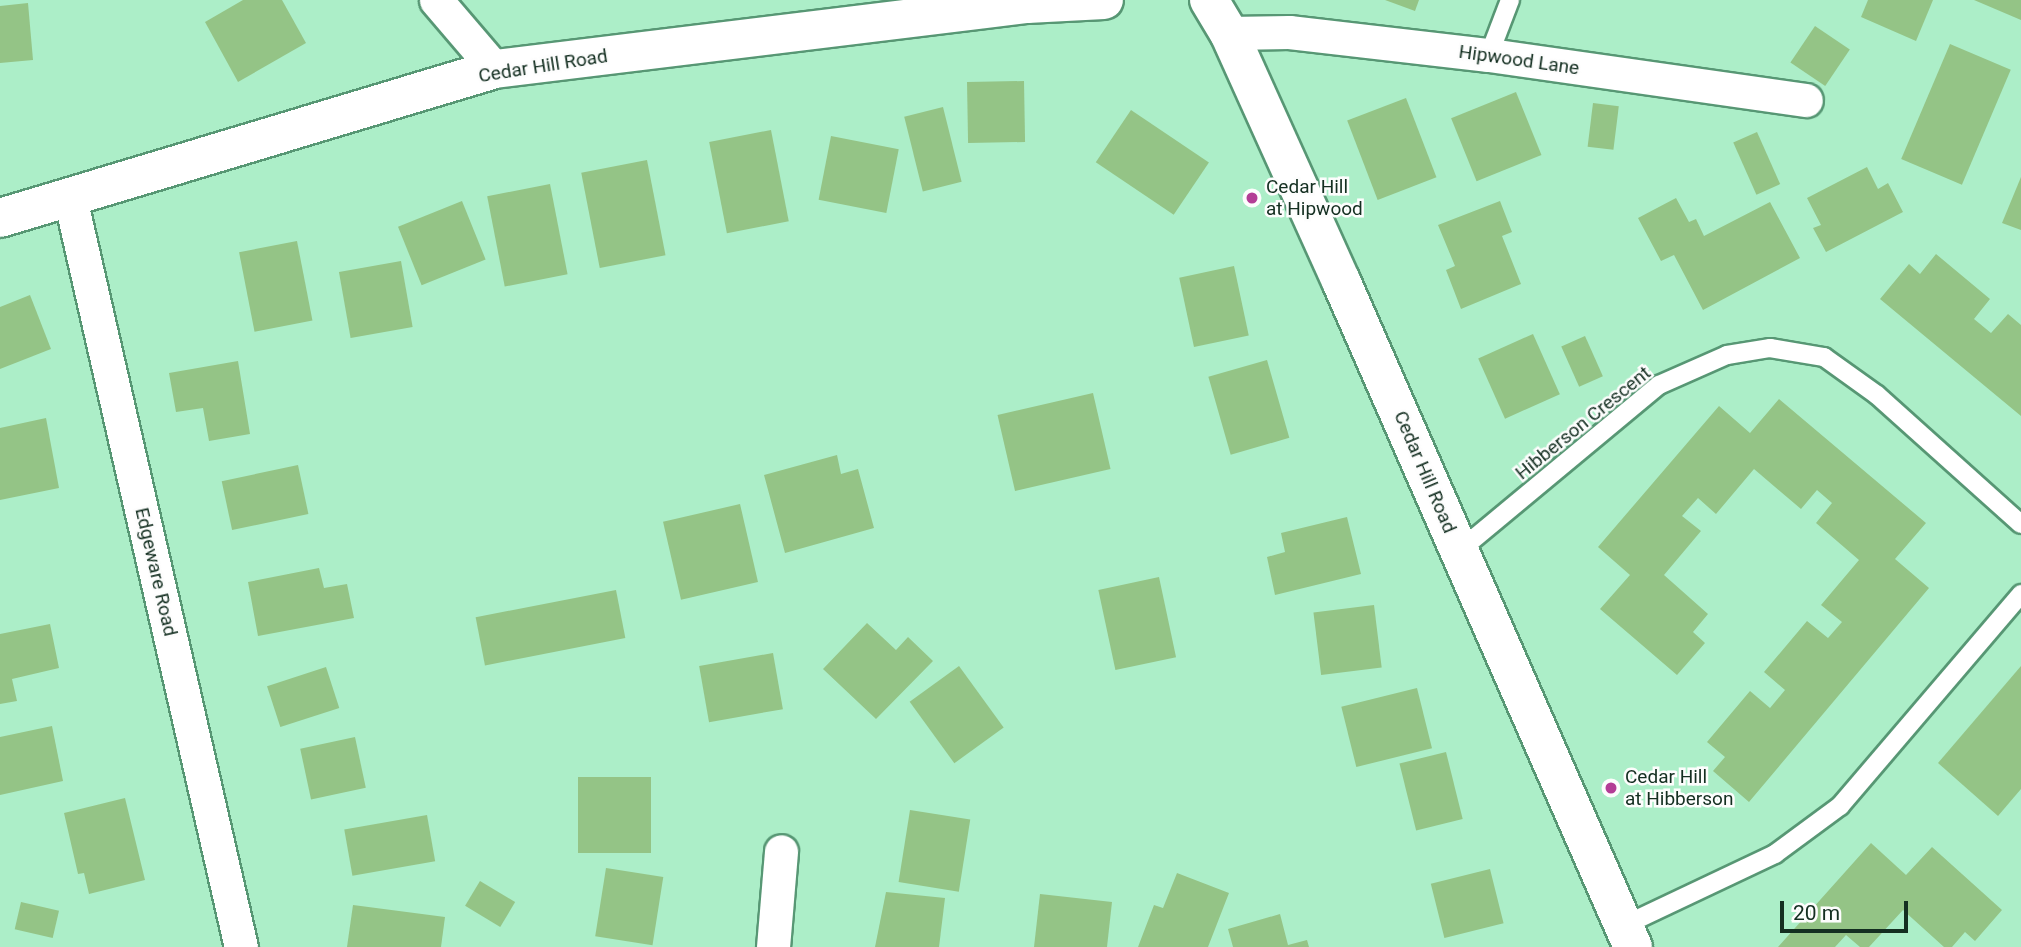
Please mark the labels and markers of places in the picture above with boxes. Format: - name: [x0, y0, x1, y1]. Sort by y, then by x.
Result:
- place label: Cedar Hill at Hipwood: [1266, 176, 1363, 220]
- marker: Cedar Hill at Hipwood: [1244, 190, 1260, 206]
- place label: Cedar Hill at Hibberson: [1625, 766, 1733, 810]
- marker: Cedar Hill at Hibberson: [1603, 780, 1619, 796]

